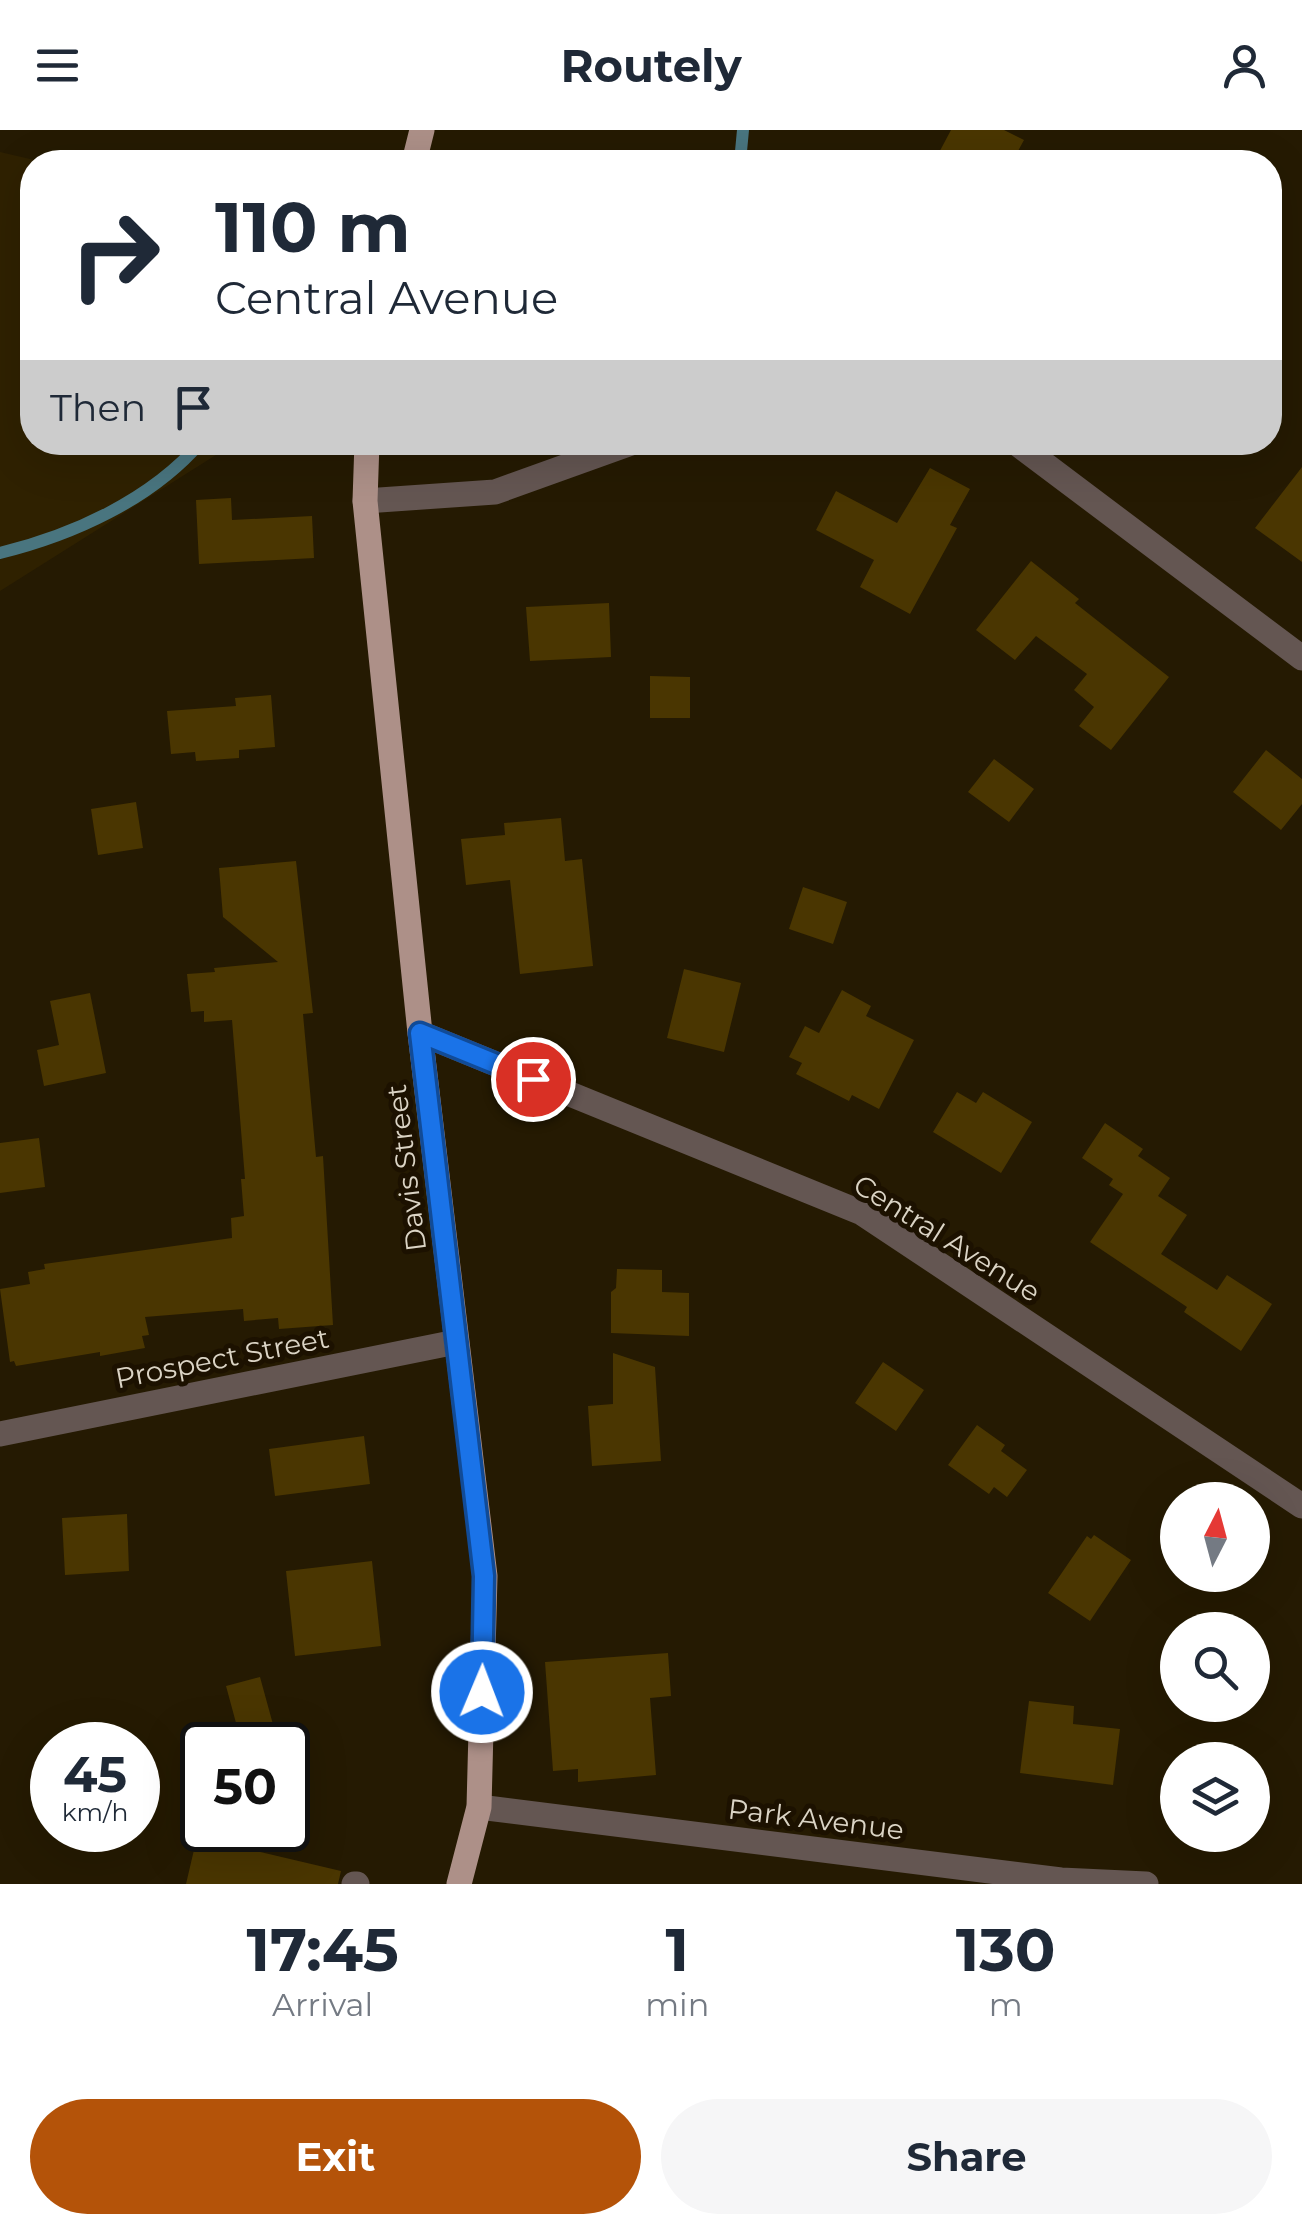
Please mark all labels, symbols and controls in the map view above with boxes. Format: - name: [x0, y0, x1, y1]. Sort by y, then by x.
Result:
- icon: menu: [30, 38, 85, 93]
- text: Routely: [560, 38, 742, 93]
- icon: person: [1217, 38, 1272, 93]
- text: 110 m: [215, 184, 411, 270]
- icon: right: [50, 190, 180, 320]
- text: Central Avenue: [215, 270, 558, 325]
- icon: arrive: [166, 380, 221, 435]
- text: Then: [50, 384, 146, 431]
- pin: [491, 1037, 576, 1122]
- icon: arrive: [506, 1052, 561, 1107]
- street label: Davis Street: [379, 1083, 433, 1253]
- street label: Central Avenue: [847, 1167, 1047, 1309]
- street label: Prospect Street: [112, 1321, 332, 1395]
- north arrow: [1160, 1482, 1270, 1592]
- map controls: [1160, 1482, 1270, 1852]
- button: search: [1160, 1612, 1270, 1722]
- position arrow: [430, 1640, 534, 1744]
- speed limit sign: 50: [180, 1722, 310, 1852]
- button: layers: [1160, 1742, 1270, 1852]
- text: 45: [63, 1744, 127, 1805]
- street label: Park Avenue: [726, 1791, 906, 1847]
- text: km/h: [62, 1797, 128, 1827]
- text: 17:45: [246, 1913, 399, 1986]
- text: 1: [665, 1913, 689, 1986]
- text: 130: [956, 1913, 1056, 1986]
- text: Arrival: [272, 1985, 373, 2024]
- text: min: [645, 1985, 709, 2024]
- text: m: [989, 1985, 1023, 2024]
- button: Exit: [30, 2099, 641, 2214]
- button: Share: [661, 2099, 1272, 2214]

